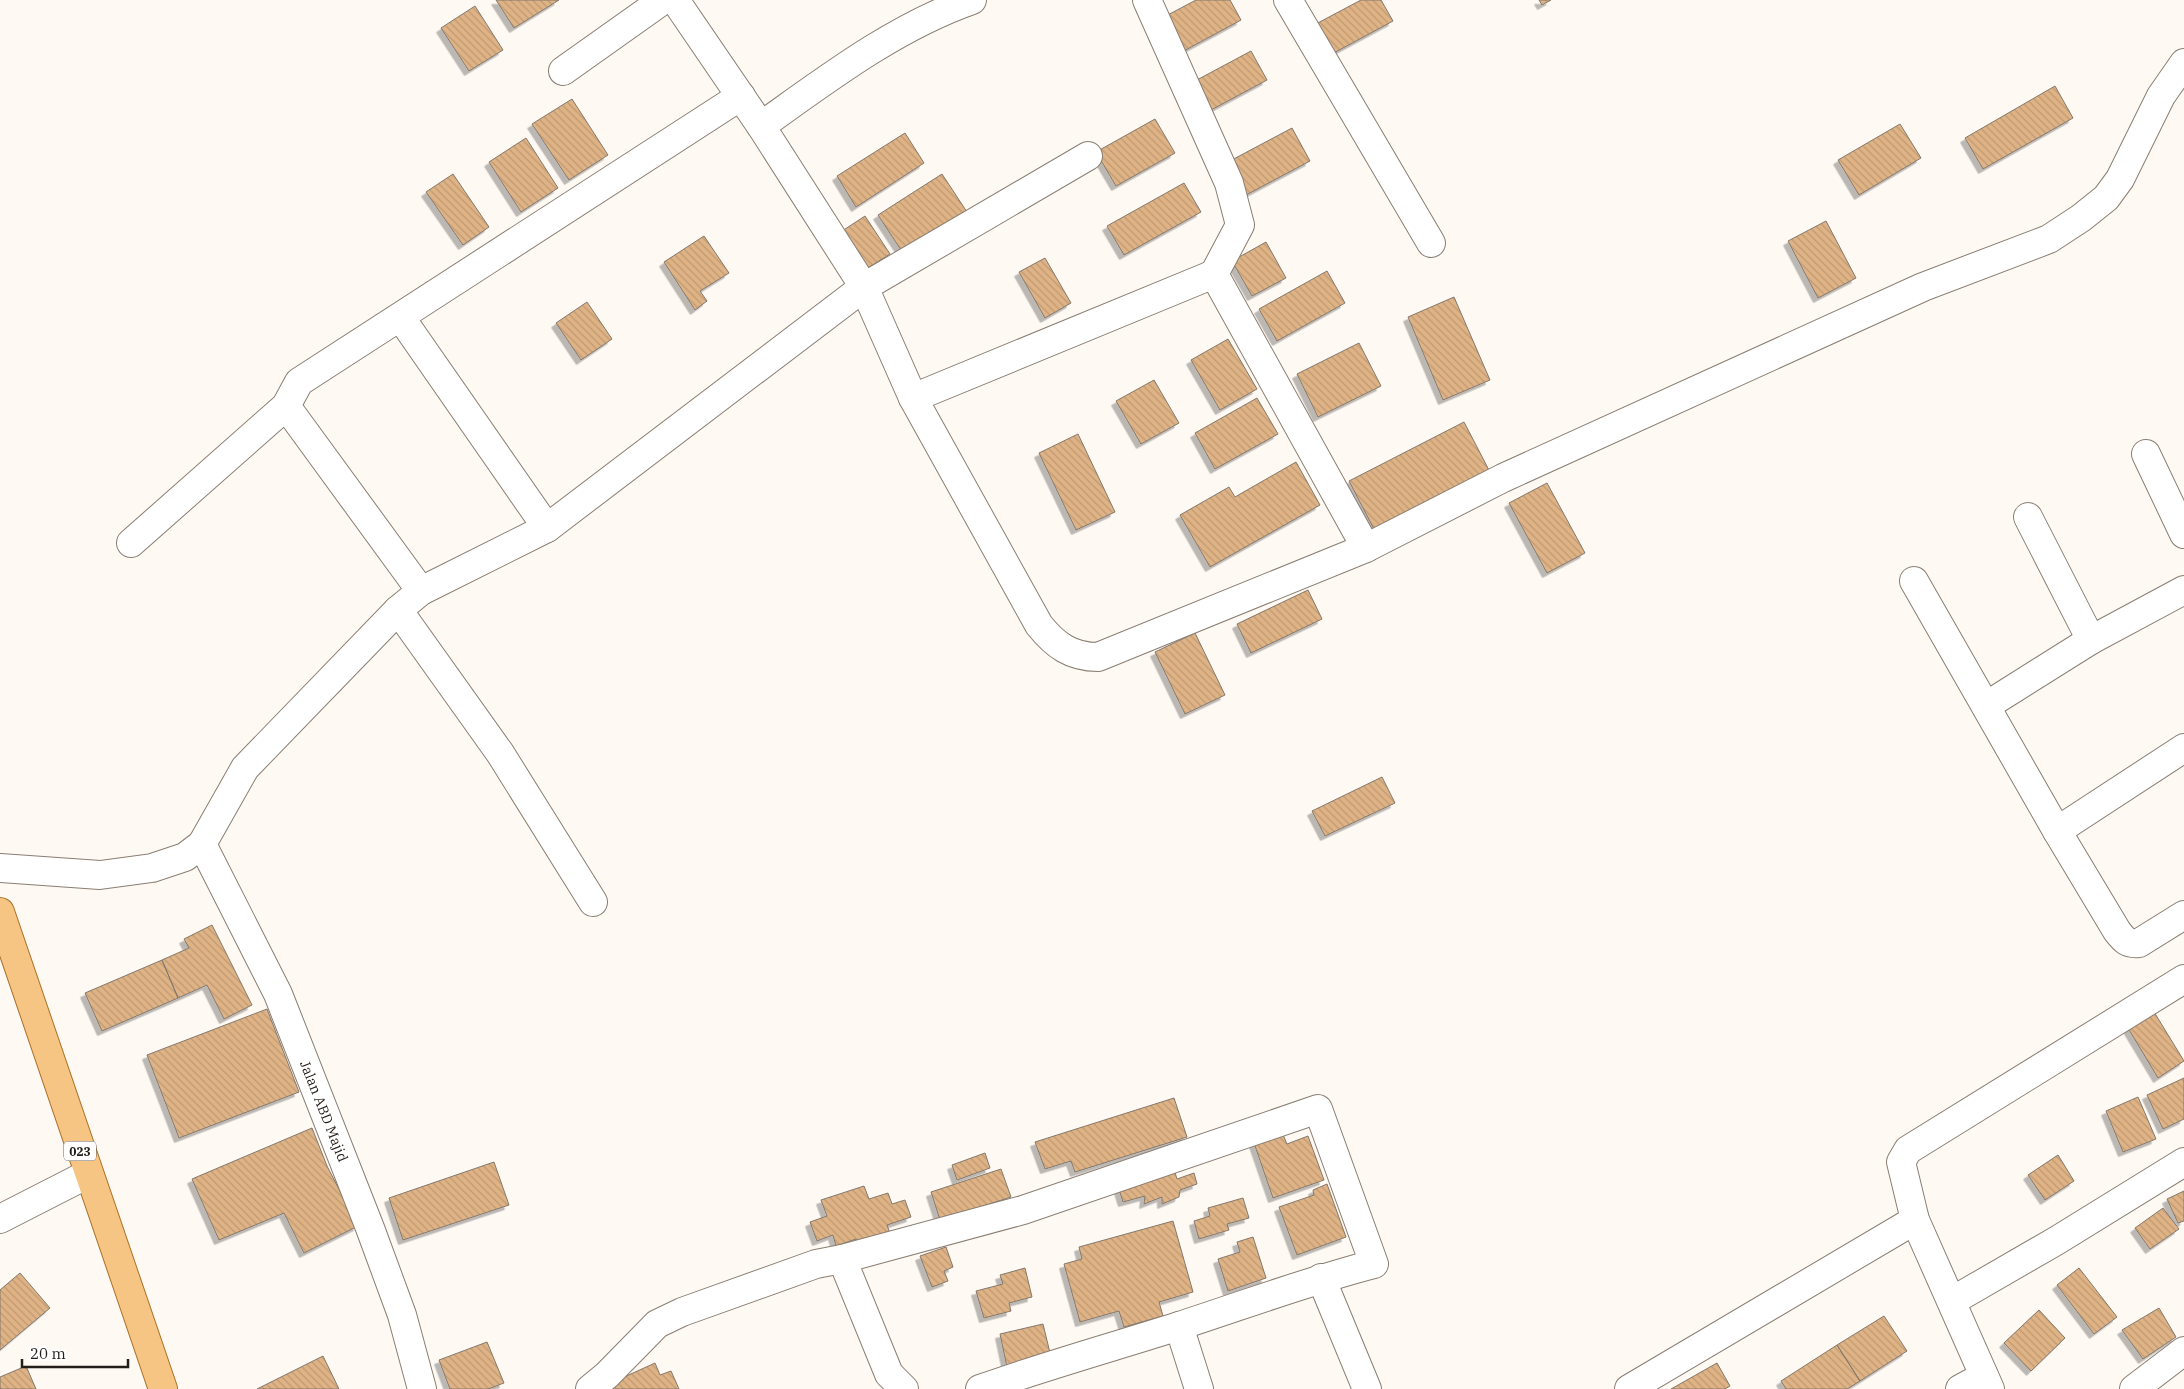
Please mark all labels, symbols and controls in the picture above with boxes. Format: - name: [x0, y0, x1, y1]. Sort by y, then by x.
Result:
- street label: Jalan ABD Majid: [296, 1058, 352, 1165]
- road number: 023: [64, 1142, 96, 1160]
- scale bar: [22, 1336, 129, 1368]
- text: 20 m: [30, 1344, 66, 1363]

